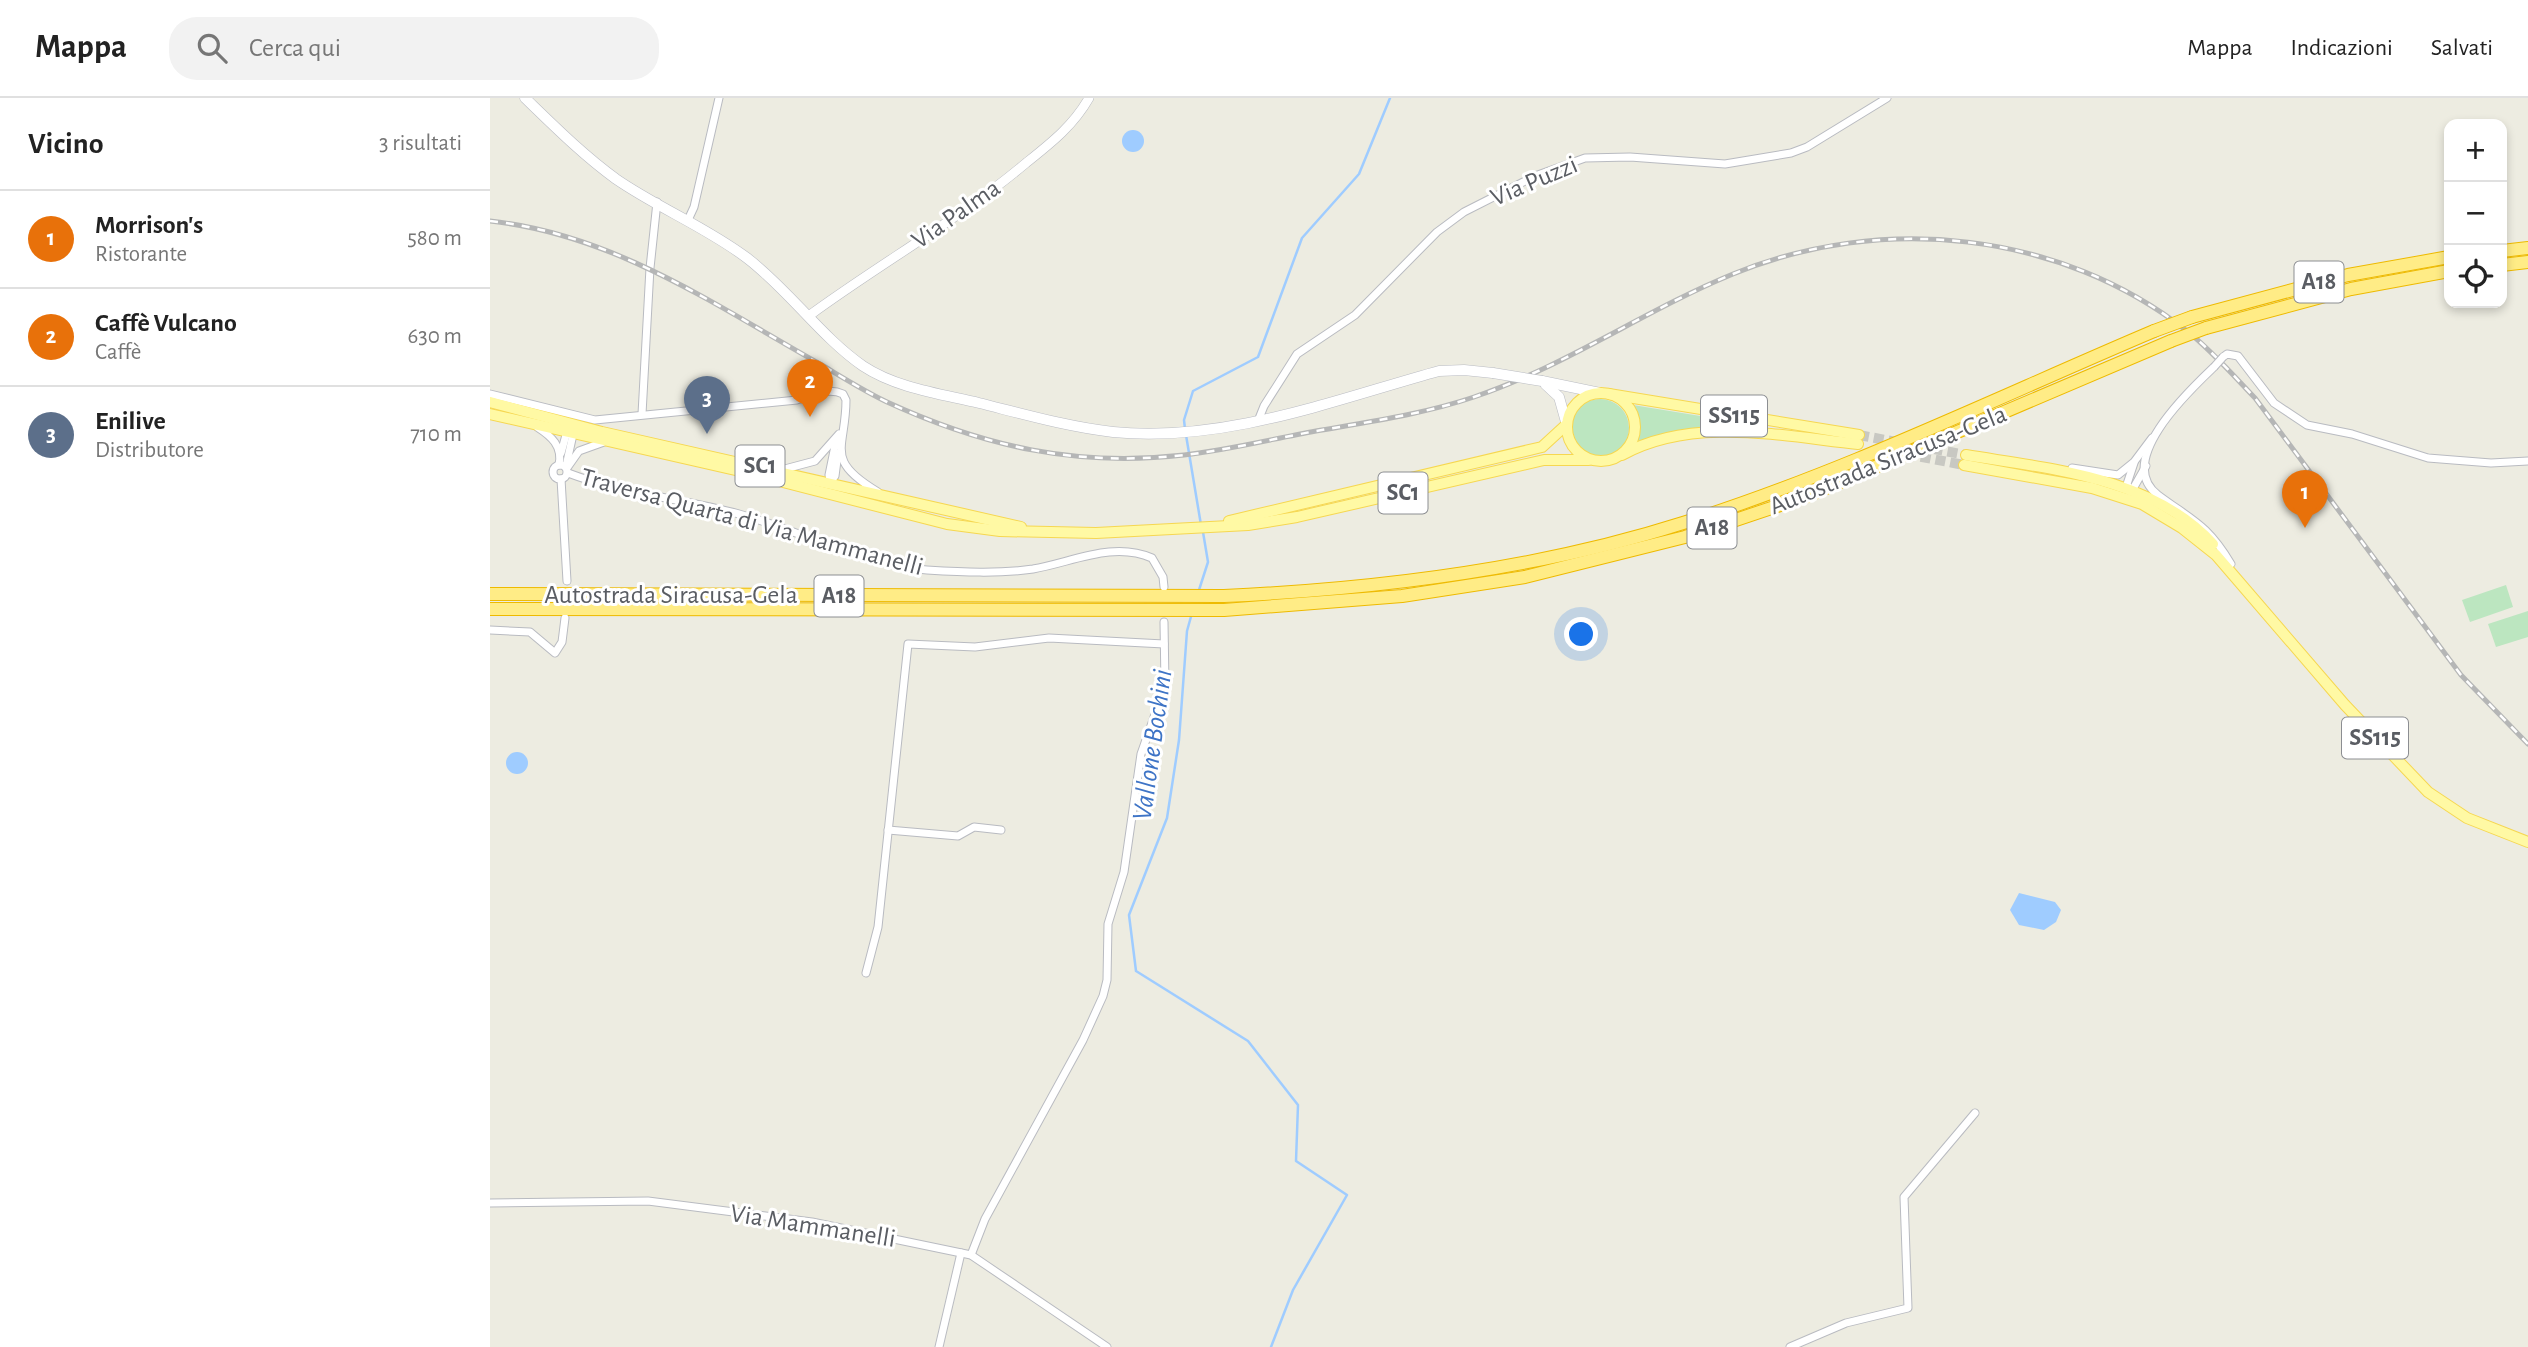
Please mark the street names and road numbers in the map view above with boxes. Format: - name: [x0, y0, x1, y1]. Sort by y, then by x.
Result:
- street label: Via Puzzi: [1487, 151, 1581, 211]
- street label: Via Palma: [907, 174, 1005, 254]
- road number: A18: [2294, 262, 2344, 302]
- road number: SS115: [1701, 396, 1767, 436]
- street label: Autostrada Siracusa-Gela: [1766, 400, 2010, 520]
- road number: SC1: [736, 446, 784, 486]
- street label: Traversa Quarta di Via Mammanelli: [578, 464, 926, 580]
- road number: SC1: [1378, 472, 1427, 514]
- road number: A18: [1688, 508, 1736, 548]
- road number: A18: [814, 575, 864, 616]
- street label: Autostrada Siracusa-Gela: [544, 582, 798, 608]
- road number: SS115: [2342, 718, 2408, 758]
- street label: Via Mammanelli: [729, 1200, 897, 1252]

